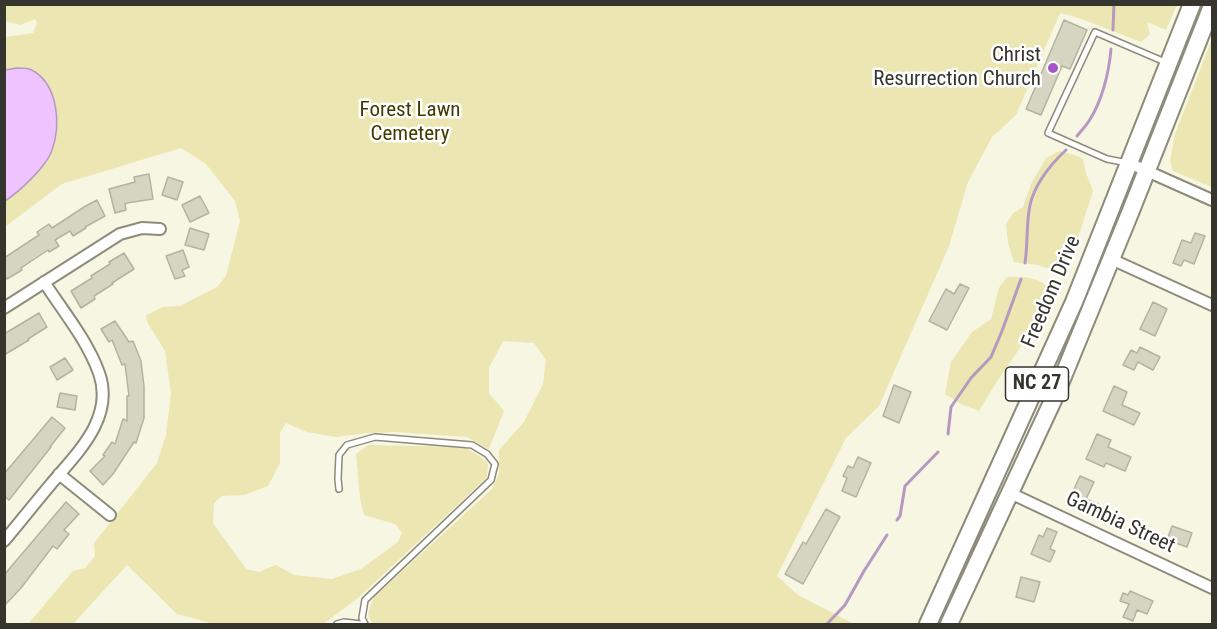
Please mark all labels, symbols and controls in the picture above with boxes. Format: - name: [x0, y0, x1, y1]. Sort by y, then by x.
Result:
- place label: Christ Resurrection Church: [873, 43, 1041, 93]
- marker: Christ Resurrection Church: [1046, 61, 1060, 75]
- park label: Forest Lawn Cemetery: [360, 98, 460, 148]
- street label: Freedom Drive: [1017, 232, 1087, 352]
- road number: NC 27: [1006, 367, 1068, 401]
- street label: Gambia Street: [1061, 487, 1179, 559]

